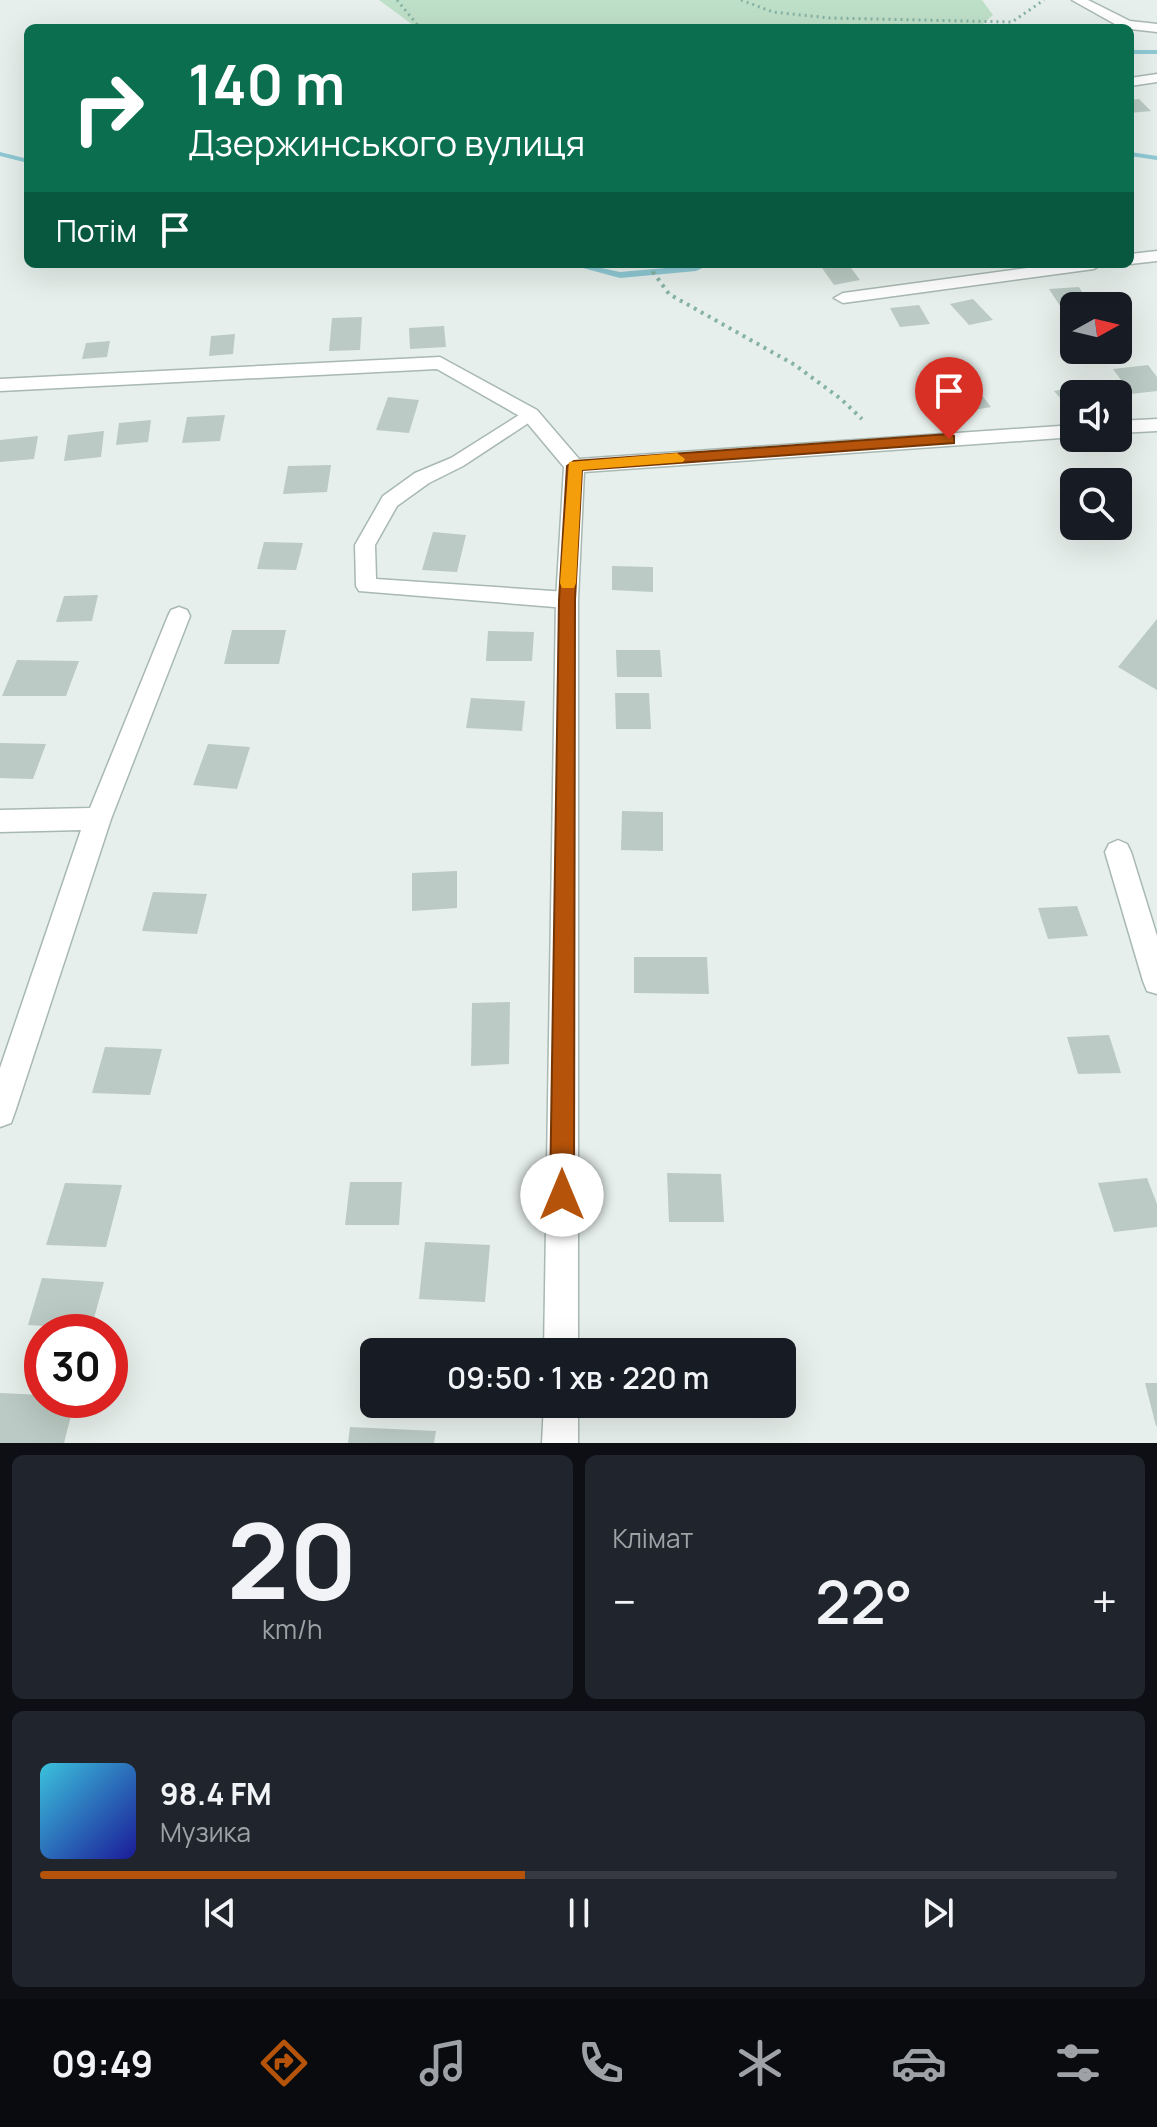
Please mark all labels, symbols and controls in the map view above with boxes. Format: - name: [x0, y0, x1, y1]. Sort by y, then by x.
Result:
- text: 140 m: [188, 45, 345, 122]
- icon: right: [56, 56, 160, 160]
- text: Дзержинського вулиця: [188, 118, 585, 167]
- icon: arrive: [153, 208, 197, 252]
- text: Потім: [56, 210, 137, 251]
- north arrow: [1060, 292, 1132, 364]
- map controls: [1060, 292, 1132, 540]
- pin: [915, 357, 983, 439]
- icon: arrive: [927, 369, 971, 413]
- button: sound: [1060, 380, 1132, 452]
- button: search: [1060, 468, 1132, 540]
- position arrow: [520, 1153, 604, 1237]
- speed limit sign: 30: [24, 1314, 128, 1418]
- text: 09:50 · 1 хв · 220 m: [447, 1357, 709, 1398]
- text: 20: [227, 1488, 357, 1630]
- text: Клімат: [613, 1520, 694, 1556]
- text: 22°: [815, 1560, 913, 1642]
- text: −: [613, 1571, 636, 1631]
- text: +: [1092, 1571, 1117, 1631]
- text: km/h: [262, 1611, 322, 1647]
- text: 98.4 FM: [160, 1773, 272, 1814]
- text: Музика: [160, 1814, 251, 1850]
- icon: previous: [198, 1891, 242, 1935]
- icon: pause: [557, 1891, 601, 1935]
- icon: next: [916, 1891, 960, 1935]
- icon: directions: [256, 2035, 312, 2091]
- icon: music: [415, 2035, 471, 2091]
- icon: phone: [573, 2035, 629, 2091]
- icon: climate: [732, 2035, 788, 2091]
- icon: car: [891, 2035, 947, 2091]
- icon: filters: [1050, 2035, 1106, 2091]
- text: 09:49: [51, 2039, 153, 2088]

